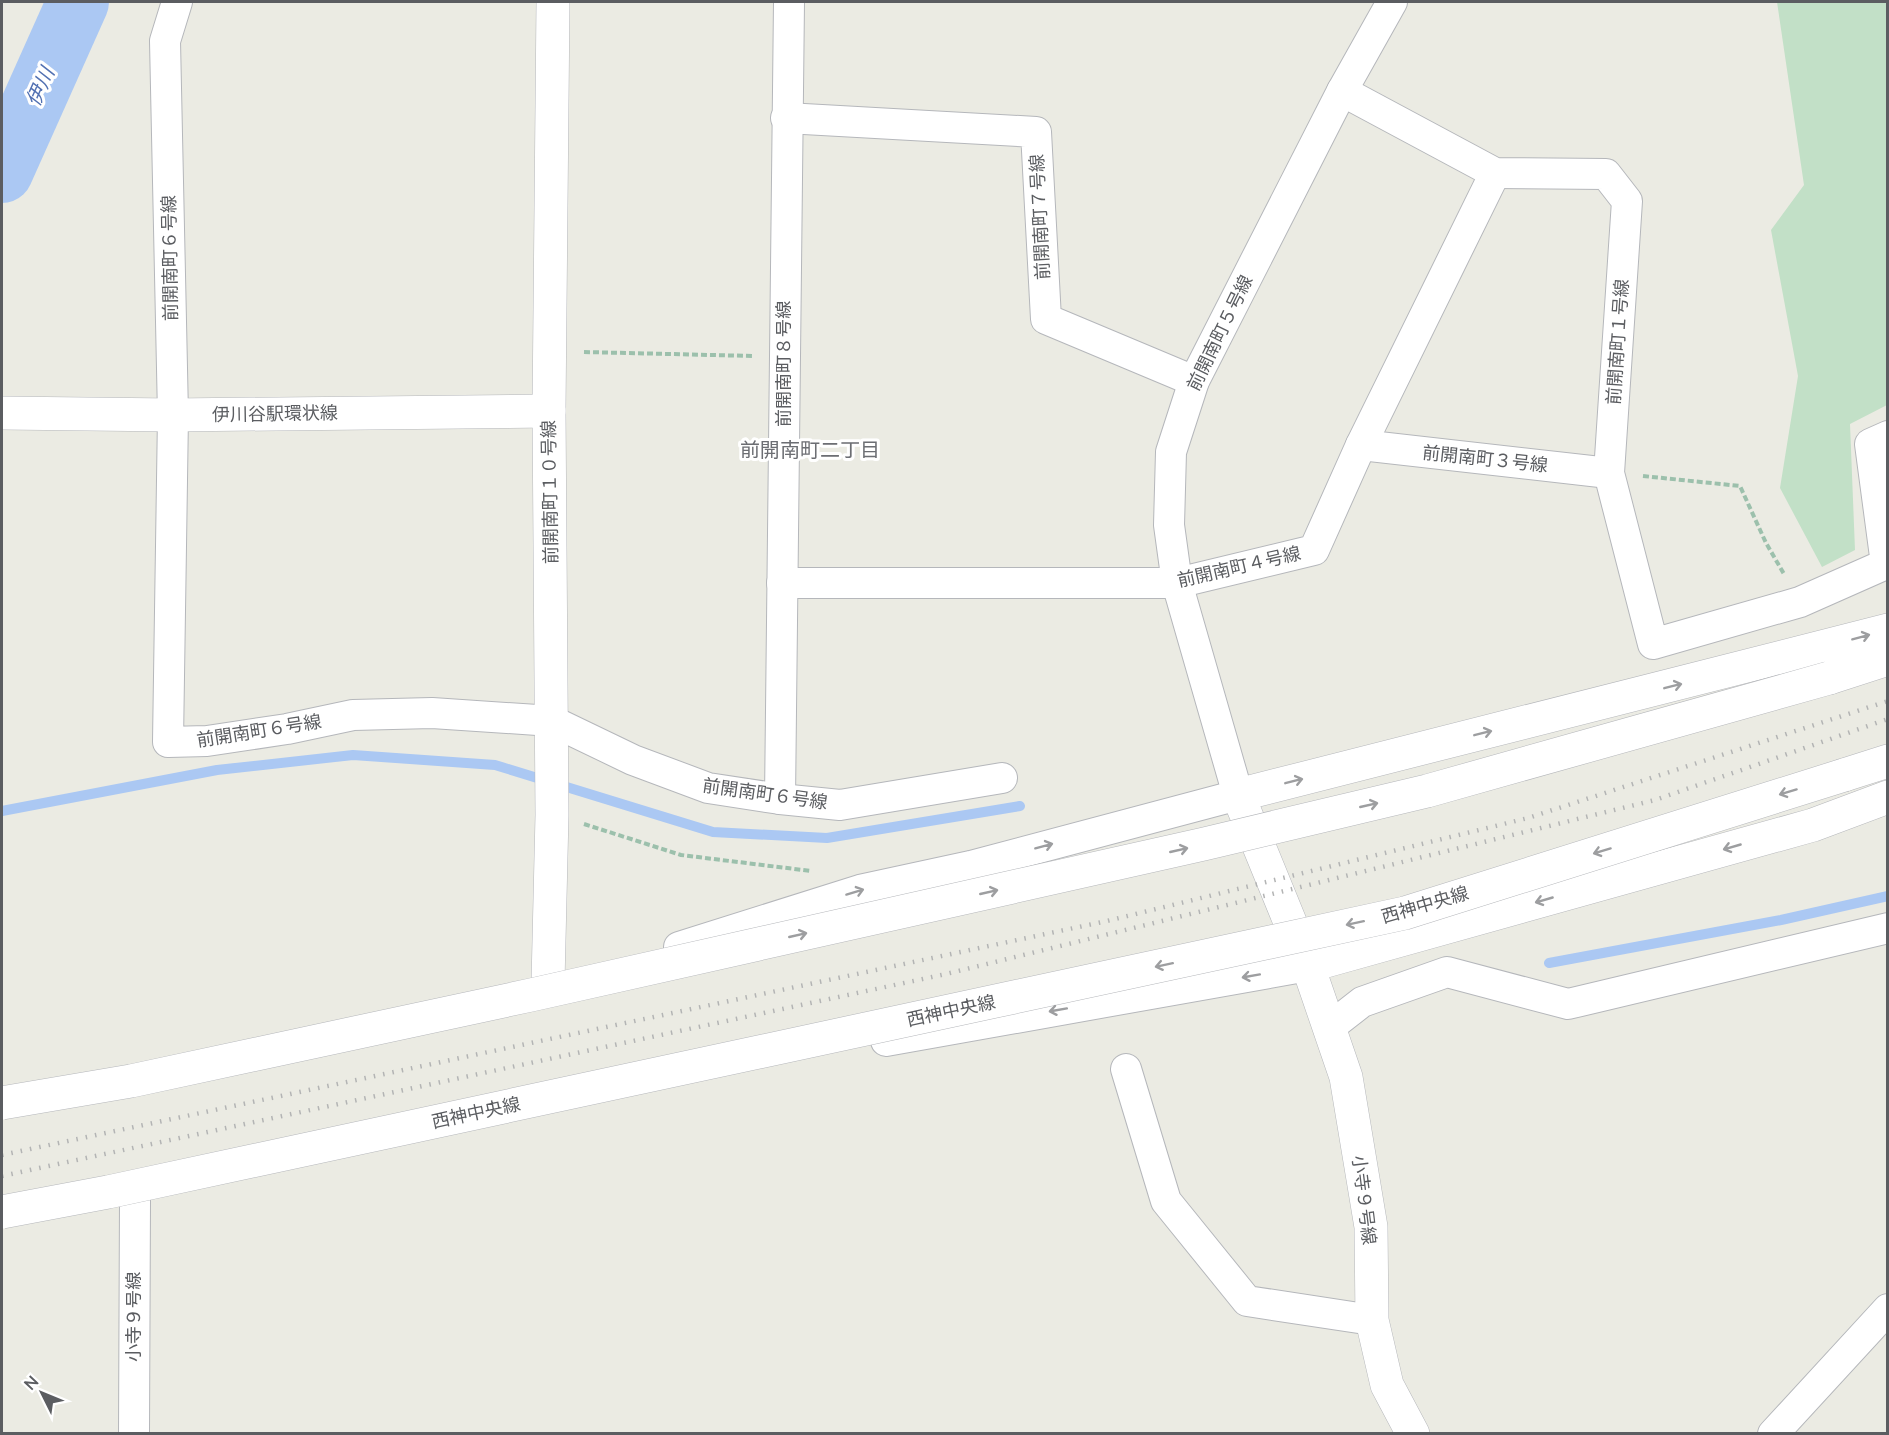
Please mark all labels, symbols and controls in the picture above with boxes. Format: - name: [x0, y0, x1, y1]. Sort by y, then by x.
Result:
- water label: 伊川: [20, 62, 59, 110]
- street label: 前開南町７号線: [1025, 154, 1053, 281]
- street label: 前開南町６号線: [157, 195, 181, 321]
- street label: 前開南町５号線: [1182, 271, 1257, 394]
- street label: 前開南町１号線: [1602, 278, 1632, 406]
- street label: 前開南町８号線: [772, 301, 794, 427]
- street label: 伊川谷駅環状線: [212, 401, 338, 425]
- street label: 前開南町１０号線: [537, 420, 561, 564]
- district label: 前開南町二丁目: [740, 437, 880, 461]
- street label: 前開南町３号線: [1421, 440, 1549, 476]
- street label: 前開南町４号線: [1175, 541, 1303, 591]
- one-way arrow: [1851, 631, 1870, 642]
- one-way arrow: [1663, 680, 1682, 691]
- street label: 前開南町６号線: [195, 709, 323, 751]
- one-way arrow: [1474, 727, 1493, 739]
- street label: 前開南町６号線: [701, 773, 829, 813]
- one-way arrow: [1284, 774, 1303, 786]
- one-way arrow: [1779, 788, 1798, 799]
- one-way arrow: [1359, 798, 1378, 810]
- one-way arrow: [1034, 840, 1053, 852]
- one-way arrow: [1723, 842, 1742, 854]
- one-way arrow: [1169, 843, 1188, 855]
- one-way arrow: [1593, 846, 1612, 857]
- street label: 西神中央線: [1378, 881, 1471, 927]
- one-way arrow: [845, 886, 864, 897]
- one-way arrow: [979, 886, 998, 898]
- one-way arrow: [1535, 895, 1554, 906]
- one-way arrow: [1345, 918, 1364, 930]
- one-way arrow: [788, 929, 808, 940]
- one-way arrow: [1155, 959, 1174, 971]
- one-way arrow: [1241, 971, 1261, 982]
- street label: 西神中央線: [904, 990, 997, 1030]
- one-way arrow: [1049, 1005, 1069, 1016]
- street label: 西神中央線: [429, 1092, 522, 1132]
- street label: 小寺９号線: [1349, 1154, 1381, 1246]
- street label: 小寺９号線: [122, 1272, 144, 1362]
- north arrow: [12, 1363, 72, 1423]
- text: N: [20, 1371, 42, 1393]

